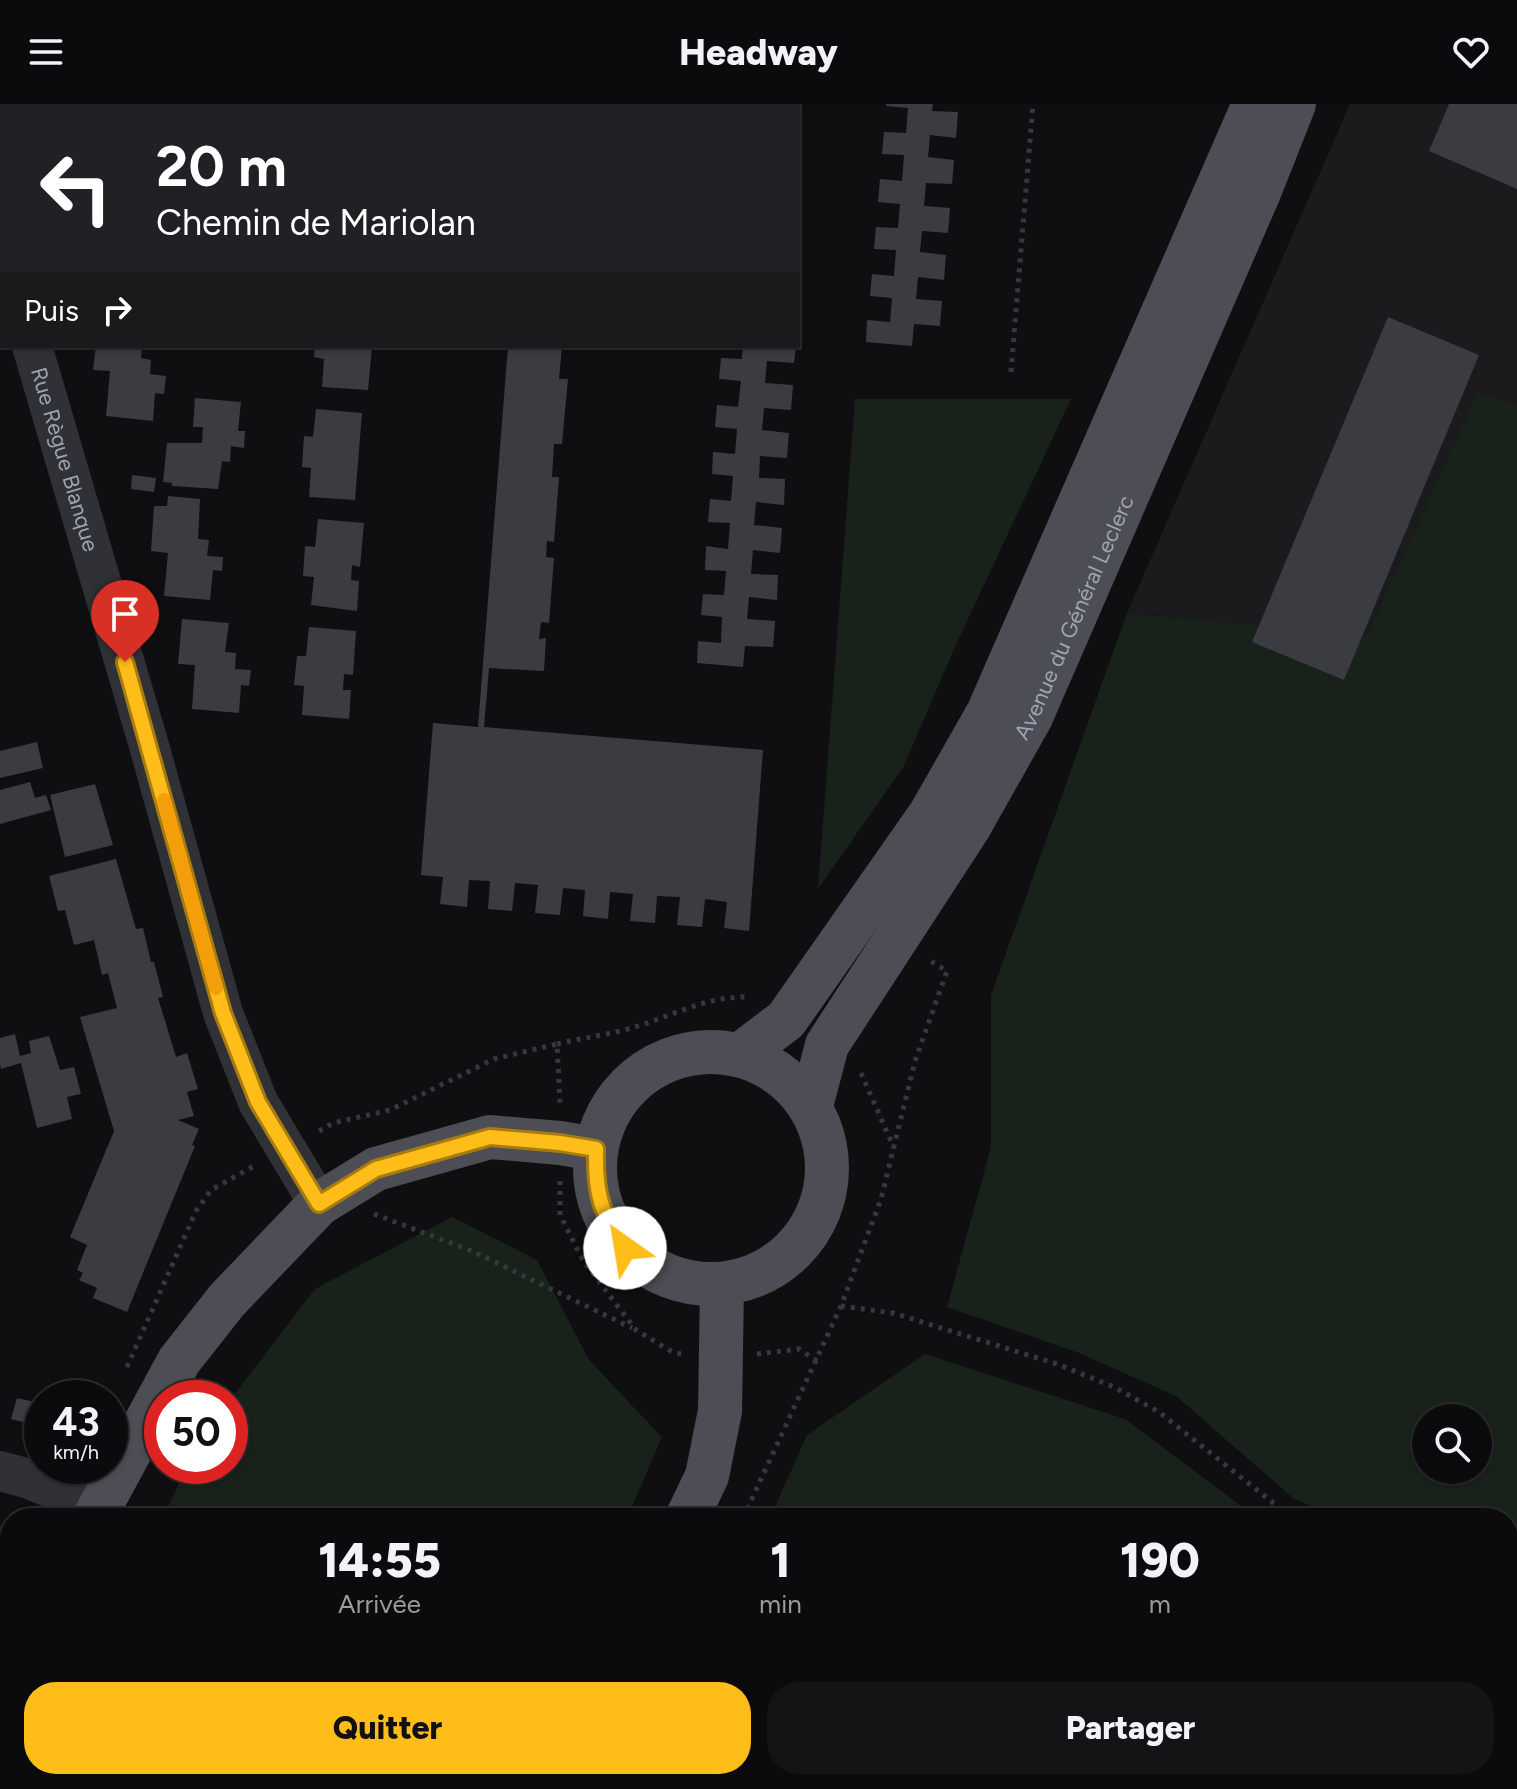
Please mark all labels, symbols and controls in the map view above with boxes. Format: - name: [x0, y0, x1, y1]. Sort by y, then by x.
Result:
- icon: menu: [24, 30, 68, 74]
- icon: heart: [1449, 30, 1493, 74]
- text: Headway: [679, 31, 838, 74]
- text: 20 m: [156, 133, 287, 200]
- icon: left: [24, 136, 128, 240]
- text: Chemin de Mariolan: [156, 201, 476, 244]
- icon: right: [95, 288, 139, 332]
- text: Puis: [24, 292, 79, 329]
- street label: Rue Règue Blanque: [25, 364, 105, 555]
- street label: Avenue du Général Leclerc: [1008, 491, 1139, 744]
- pin: [91, 580, 159, 662]
- icon: arrive: [103, 592, 147, 636]
- position arrow: [583, 1206, 667, 1290]
- speed limit sign: 50: [144, 1380, 248, 1484]
- text: 43: [52, 1398, 100, 1446]
- map controls: [1412, 1404, 1492, 1484]
- button: search: [1412, 1404, 1492, 1484]
- text: km/h: [53, 1440, 99, 1464]
- text: 14:55: [318, 1531, 441, 1589]
- text: 1: [770, 1531, 791, 1589]
- text: 190: [1120, 1531, 1200, 1589]
- text: Arrivée: [338, 1588, 421, 1620]
- text: min: [759, 1588, 802, 1620]
- text: m: [1149, 1588, 1171, 1620]
- button: Quitter: [24, 1682, 751, 1774]
- button: Partager: [767, 1682, 1494, 1774]

